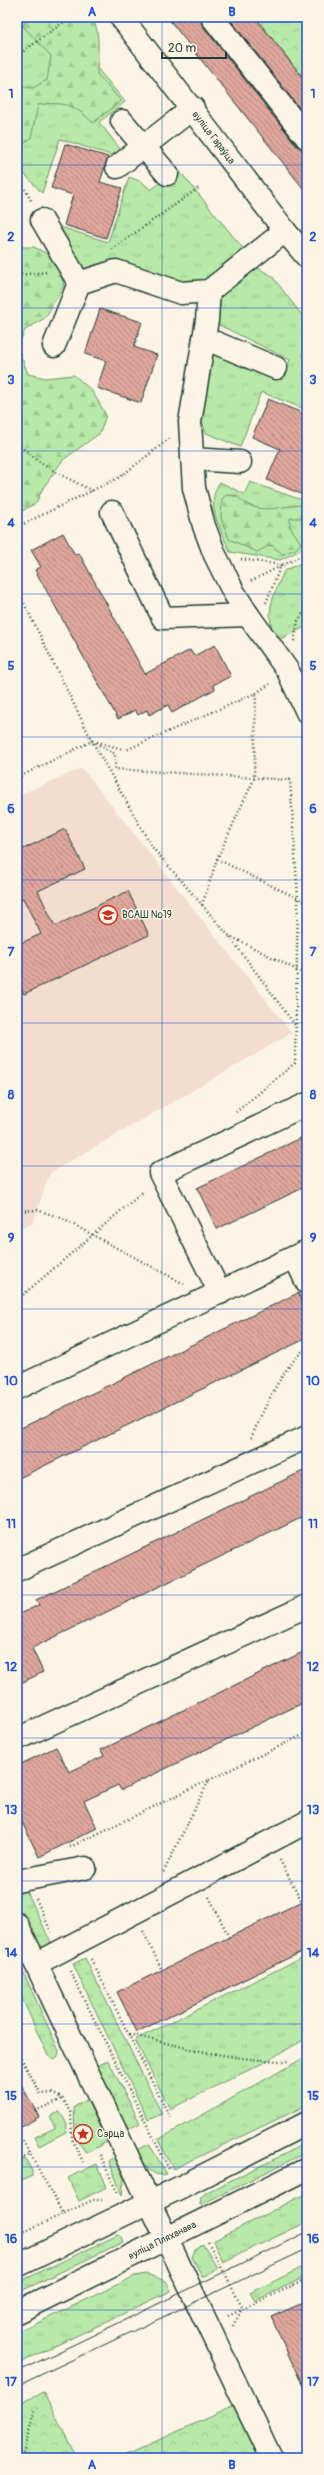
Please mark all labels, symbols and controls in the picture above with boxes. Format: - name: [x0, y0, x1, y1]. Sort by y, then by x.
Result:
- text: A: [88, 4, 97, 20]
- text: B: [228, 4, 236, 20]
- scale bar: [162, 34, 226, 60]
- text: 20 m: [168, 41, 197, 56]
- text: 1: [8, 86, 14, 102]
- text: 1: [310, 86, 316, 102]
- street label: вуліца Гараўца: [189, 109, 238, 167]
- text: 2: [7, 229, 15, 245]
- text: 2: [309, 229, 317, 245]
- text: 3: [7, 372, 15, 388]
- text: 3: [309, 372, 317, 388]
- text: 4: [7, 515, 15, 531]
- text: 4: [309, 515, 317, 531]
- text: 5: [7, 658, 15, 674]
- text: 5: [309, 658, 317, 674]
- text: 6: [7, 801, 15, 817]
- text: 6: [309, 801, 317, 817]
- school or university icon: ВСАШ №19: [97, 904, 119, 926]
- place label: ВСАШ №19: [122, 909, 172, 921]
- text: 7: [8, 944, 15, 960]
- text: 7: [310, 944, 317, 960]
- text: 8: [8, 1087, 15, 1103]
- text: 8: [310, 1087, 317, 1103]
- text: 9: [8, 1230, 15, 1246]
- text: 9: [310, 1230, 317, 1246]
- text: 10: [4, 1373, 18, 1389]
- text: 10: [306, 1373, 320, 1389]
- text: 11: [6, 1516, 16, 1532]
- text: 11: [308, 1516, 318, 1532]
- text: 12: [5, 1659, 17, 1675]
- text: 12: [307, 1659, 319, 1675]
- text: 13: [5, 1802, 17, 1818]
- text: 13: [307, 1802, 319, 1818]
- text: 14: [5, 1945, 18, 1961]
- text: 14: [307, 1945, 320, 1961]
- text: 15: [5, 2088, 17, 2104]
- text: 15: [307, 2088, 319, 2104]
- place icon: Сэрца: [72, 2123, 94, 2145]
- place label: Сэрца: [97, 2128, 125, 2140]
- street label: вуліца Пляханава: [126, 2218, 199, 2262]
- text: 16: [5, 2231, 18, 2247]
- text: 16: [307, 2231, 320, 2247]
- text: 17: [5, 2374, 17, 2390]
- text: 17: [307, 2374, 319, 2390]
- text: A: [88, 2457, 97, 2473]
- text: B: [228, 2457, 236, 2473]

